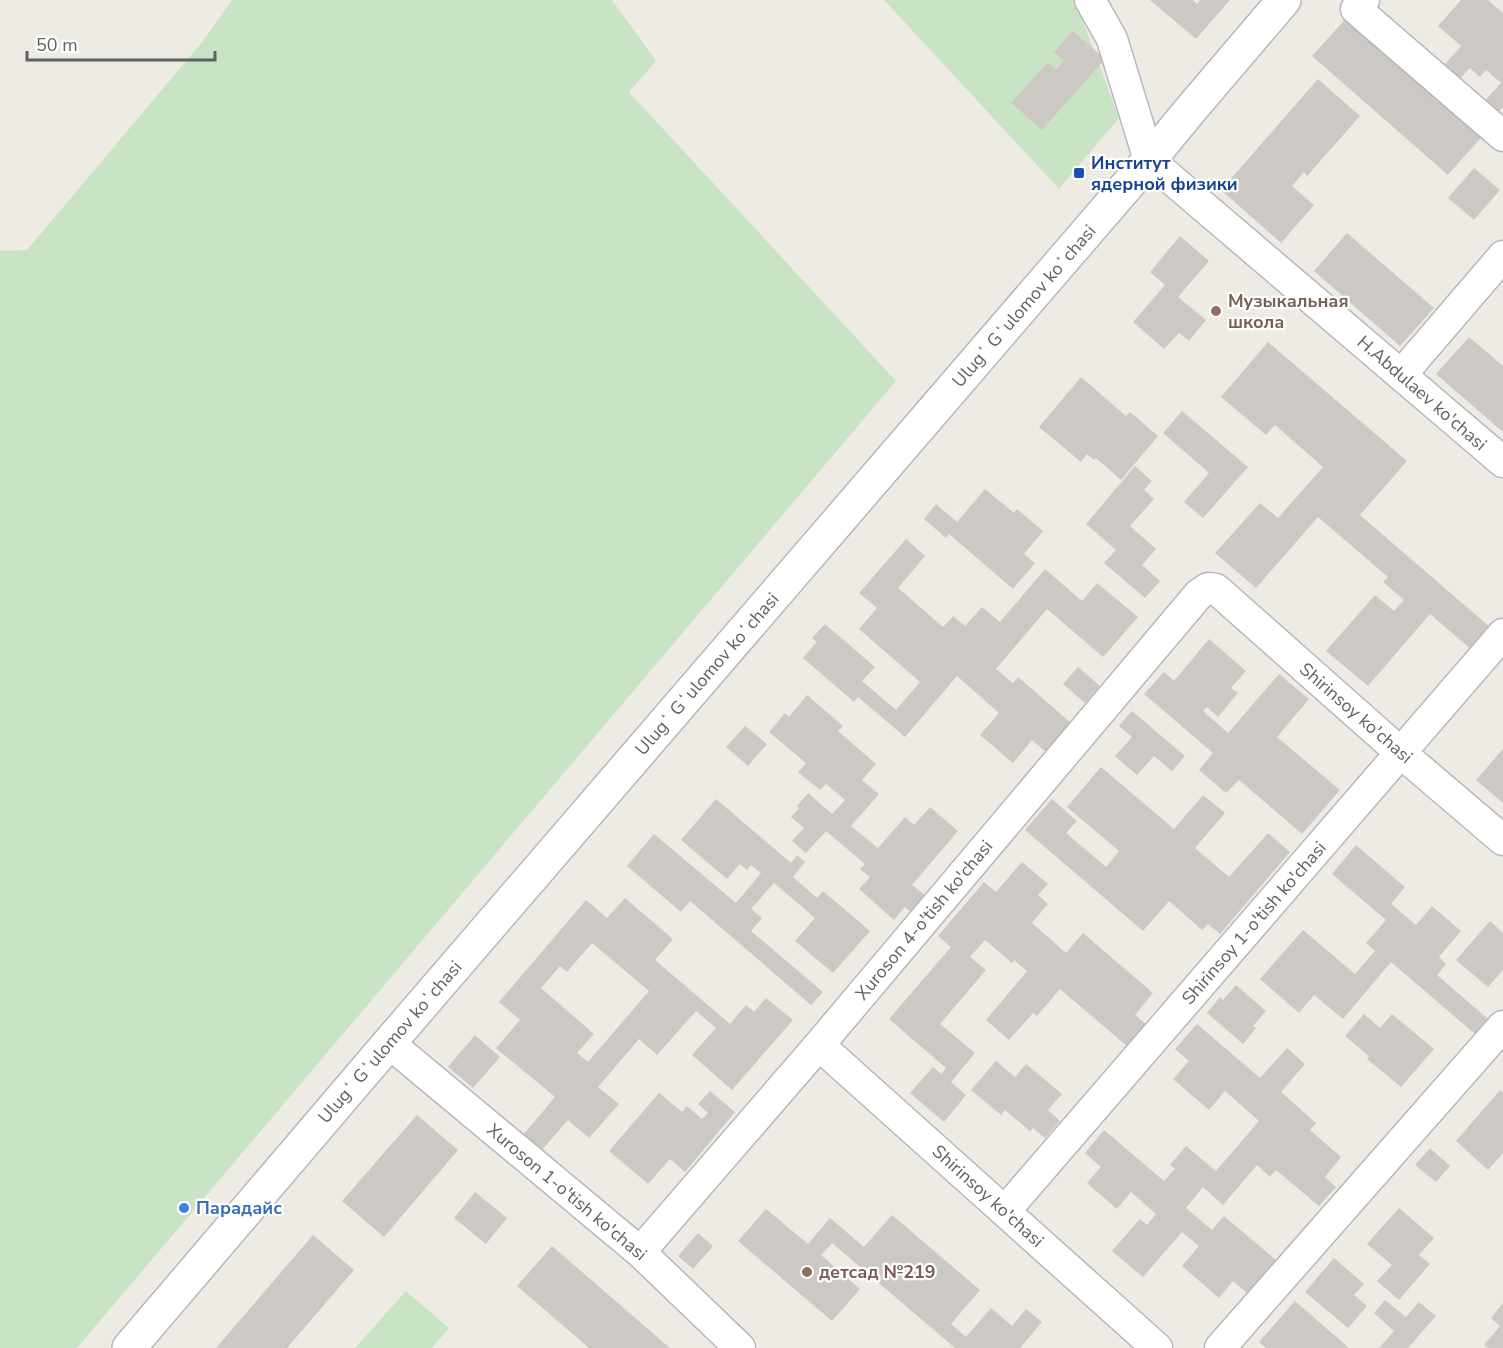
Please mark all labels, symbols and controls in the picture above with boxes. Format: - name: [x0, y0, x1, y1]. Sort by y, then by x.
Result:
- scale bar: [27, 24, 214, 62]
- text: 50 m: [36, 33, 78, 57]
- place label: Институт ядерной физики: [1091, 151, 1238, 196]
- marker: Институт ядерной физики: [1072, 166, 1086, 180]
- street label: Ulugʻ Gʻulomov koʻchasi: [947, 220, 1101, 392]
- place label: Музыкальная школа: [1228, 289, 1349, 334]
- marker: Музыкальная школа: [1209, 304, 1223, 318]
- street label: H.Abdulaev ko'chasi: [1352, 330, 1492, 456]
- street label: Ulugʻ Gʻulomov koʻchasi: [630, 588, 784, 760]
- street label: Shirinsoy ko'chasi: [1294, 657, 1418, 769]
- street label: Xuroson 4-o'tish ko'chasi: [850, 835, 998, 1005]
- street label: Shirinsoy 1-o'tish ko'chasi: [1176, 836, 1332, 1010]
- street label: Ulugʻ Gʻulomov koʻchasi: [313, 956, 467, 1128]
- street label: Хuroson 1-o'tish ko'chasi: [482, 1118, 652, 1266]
- street label: Shirinsoy ko'chasi: [927, 1139, 1049, 1253]
- place label: Парадайс: [196, 1196, 282, 1220]
- marker: Парадайс: [177, 1201, 191, 1215]
- place label: детсад №219: [819, 1260, 936, 1284]
- marker: детсад №219: [800, 1265, 814, 1279]

